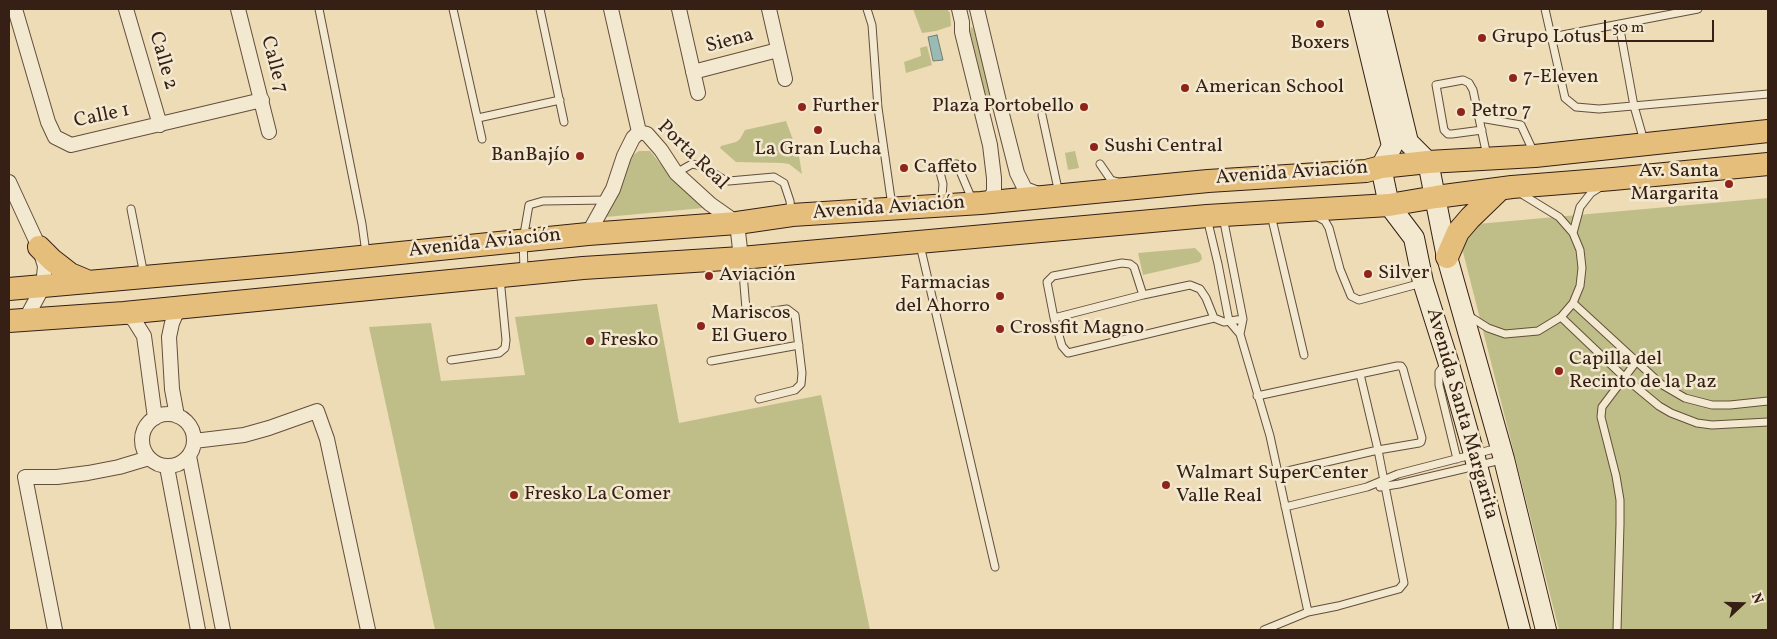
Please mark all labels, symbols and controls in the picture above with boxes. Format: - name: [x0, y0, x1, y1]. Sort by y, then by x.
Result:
- scale bar: [1607, 10, 1717, 42]
- marker: Boxers: [1314, 18, 1326, 30]
- text: 50 m: [1612, 18, 1644, 39]
- street label: Siena: [703, 24, 757, 60]
- place label: Grupo Lotus: [1492, 26, 1601, 50]
- street label: Calle 2: [142, 29, 182, 93]
- place label: Boxers: [1290, 32, 1350, 56]
- marker: Grupo Lotus: [1476, 32, 1488, 44]
- street label: Calle 7: [254, 34, 292, 96]
- place label: 7-Eleven: [1523, 66, 1599, 90]
- marker: 7-Eleven: [1507, 72, 1519, 84]
- place label: American School: [1195, 76, 1344, 100]
- marker: American School: [1179, 82, 1191, 94]
- place label: Further: [812, 95, 879, 119]
- place label: Plaza Portobello: [932, 95, 1074, 119]
- street label: Calle 1: [72, 99, 132, 135]
- place label: Petro 7: [1471, 100, 1531, 124]
- marker: Further: [796, 101, 808, 113]
- marker: Plaza Portobello: [1078, 101, 1090, 113]
- marker: Petro 7: [1455, 106, 1467, 118]
- street label: Porta Real: [651, 116, 733, 196]
- marker: La Gran Lucha: [812, 124, 824, 136]
- place label: Sushi Central: [1104, 135, 1223, 159]
- place label: La Gran Lucha: [755, 138, 881, 162]
- marker: Sushi Central: [1088, 141, 1100, 153]
- place label: BanBajío: [491, 144, 570, 168]
- marker: BanBajío: [574, 150, 586, 162]
- place label: Caffeto: [914, 156, 977, 180]
- street label: Avenida Aviación: [1215, 157, 1369, 191]
- place label: Av. Santa Margarita: [1630, 160, 1719, 207]
- marker: Caffeto: [898, 162, 910, 174]
- marker: Av. Santa Margarita: [1723, 178, 1735, 190]
- street label: Avenida Aviación: [812, 192, 966, 226]
- street label: Avenida Aviación: [408, 224, 562, 264]
- place label: Silver: [1378, 262, 1429, 286]
- place label: Aviación: [719, 264, 796, 288]
- marker: Silver: [1362, 268, 1374, 280]
- marker: Aviación: [703, 270, 715, 282]
- place label: Farmacias del Ahorro: [895, 272, 990, 319]
- marker: Farmacias del Ahorro: [994, 290, 1006, 302]
- place label: Mariscos El Guero: [711, 302, 791, 349]
- street label: Avenida Santa Margarita: [1419, 306, 1503, 522]
- place label: Crossfit Magno: [1010, 317, 1144, 341]
- marker: Mariscos El Guero: [695, 320, 707, 332]
- marker: Crossfit Magno: [994, 323, 1006, 335]
- place label: Fresko: [600, 329, 658, 353]
- marker: Fresko: [584, 335, 596, 347]
- place label: Capilla del Recinto de la Paz: [1569, 348, 1716, 395]
- marker: Capilla del Recinto de la Paz: [1553, 365, 1565, 377]
- place label: Walmart SuperCenter Valle Real: [1176, 462, 1368, 509]
- marker: Walmart SuperCenter Valle Real: [1160, 479, 1172, 491]
- place label: Fresko La Comer: [524, 483, 671, 507]
- marker: Fresko La Comer: [508, 489, 520, 501]
- north arrow: [1717, 579, 1767, 629]
- text: N: [1746, 590, 1767, 607]

